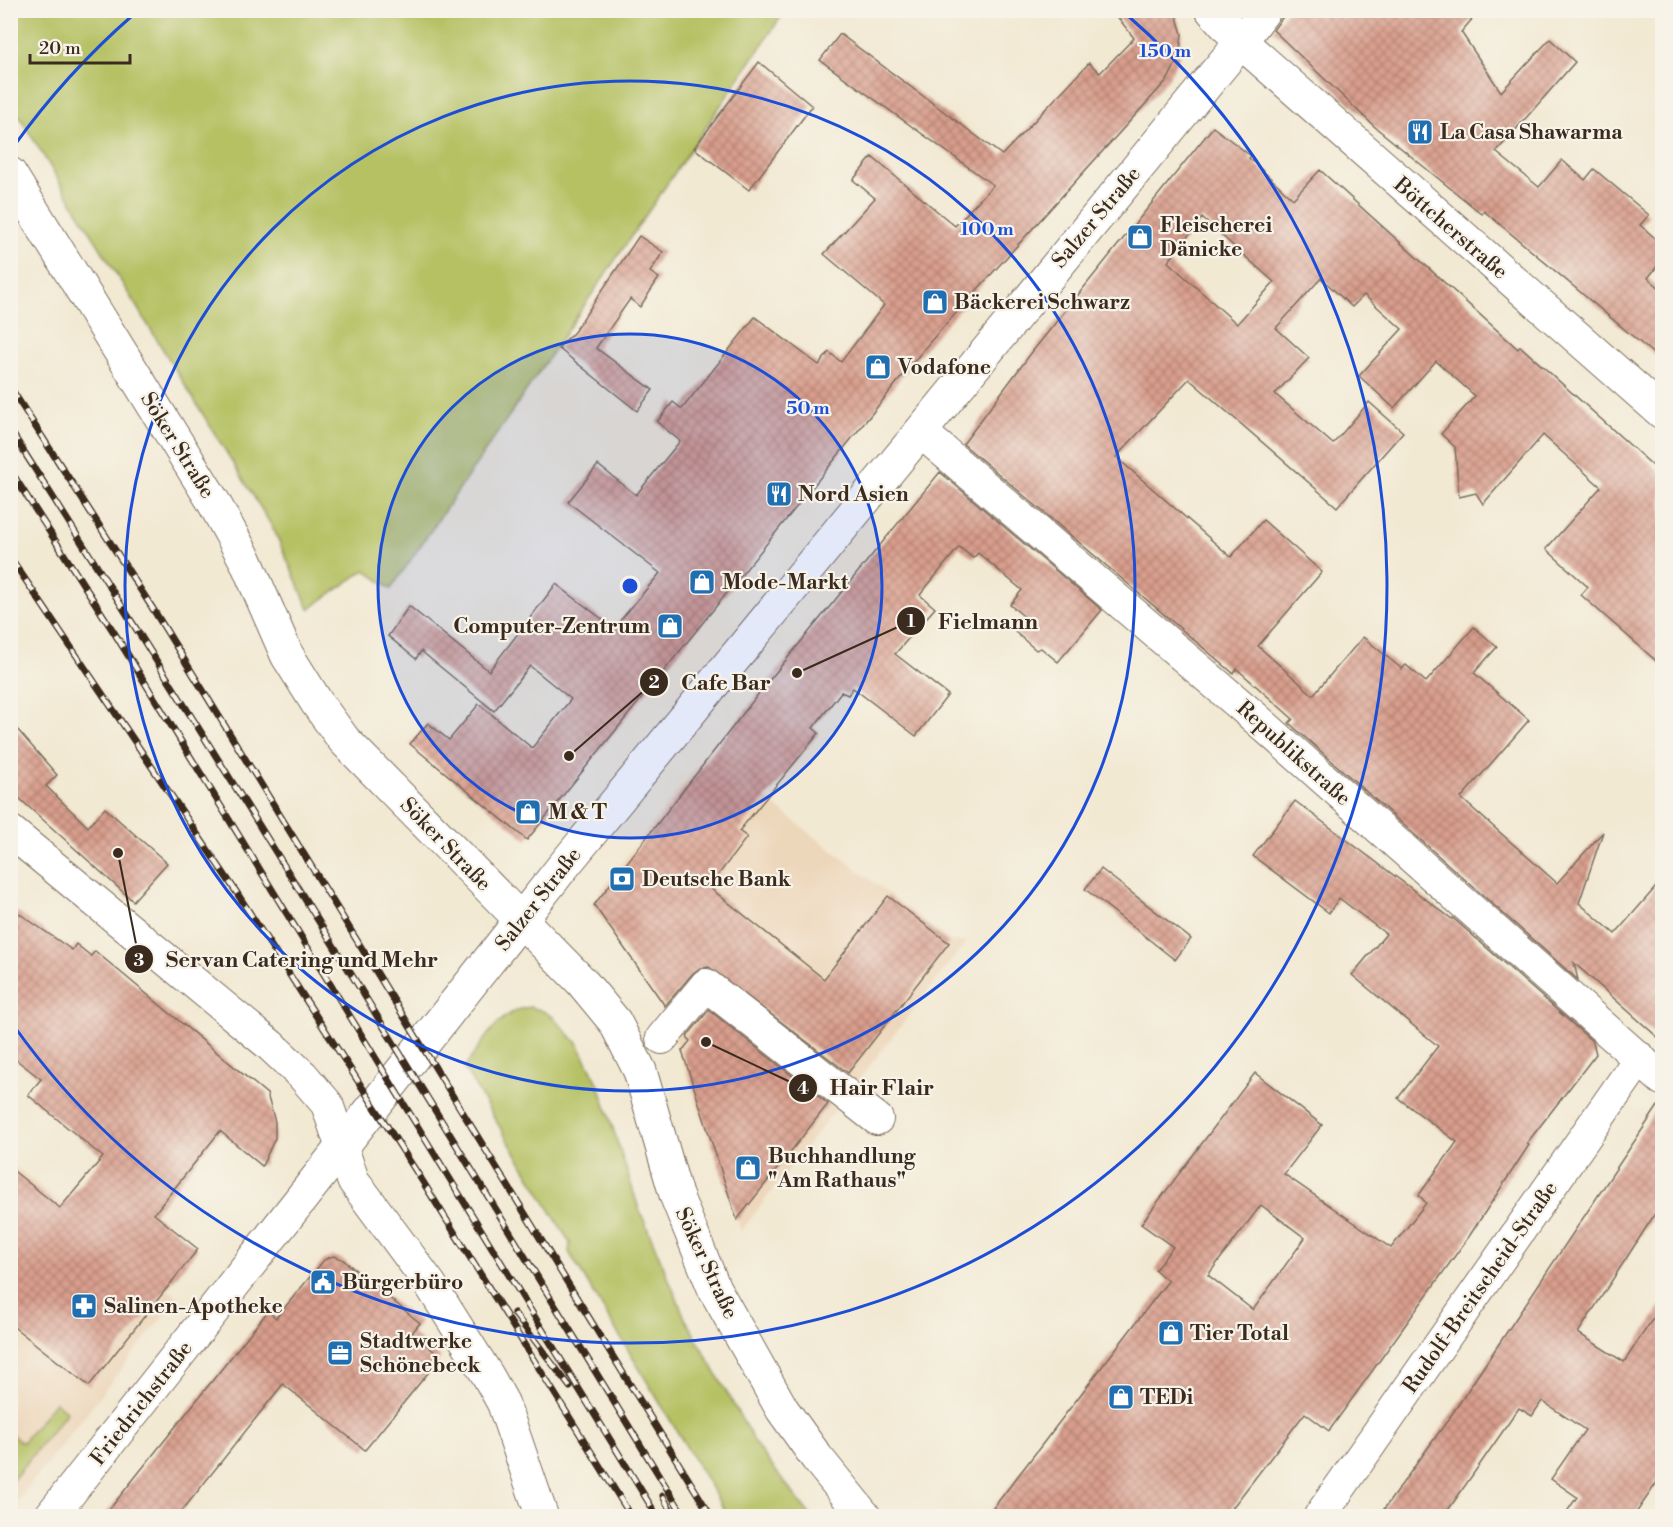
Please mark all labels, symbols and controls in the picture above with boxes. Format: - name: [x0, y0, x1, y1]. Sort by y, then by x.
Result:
- scale bar: [30, 27, 130, 65]
- text: 20 m: [39, 37, 81, 60]
- text: 150 m: [1139, 40, 1192, 63]
- restaurant icon: La Casa Shawarma: [1405, 117, 1435, 147]
- place label: La Casa Shawarma: [1440, 120, 1623, 146]
- street label: Salzer Straße: [1047, 162, 1147, 274]
- street label: Böttcherstraße: [1387, 172, 1513, 285]
- place label: Fleischerei Dänicke: [1160, 213, 1272, 263]
- text: 100 m: [960, 218, 1014, 241]
- shop icon: Fleischerei Dänicke: [1125, 222, 1155, 252]
- shop icon: Bäckerei Schwarz: [920, 287, 950, 317]
- place label: Bäckerei Schwarz: [954, 290, 1130, 316]
- shop icon: Vodafone: [863, 352, 893, 382]
- place label: Vodafone: [897, 355, 991, 381]
- street label: Söker Straße: [134, 388, 220, 503]
- text: 50 m: [786, 397, 830, 420]
- restaurant icon: Nord Asien: [764, 479, 794, 509]
- place label: Nord Asien: [798, 482, 909, 508]
- shop icon: Mode-Markt: [687, 567, 717, 597]
- place label: Mode-Markt: [722, 570, 849, 596]
- centre of rings: [620, 576, 640, 596]
- callout: Fielmann: [896, 601, 1050, 641]
- text: Fielmann: [938, 609, 1038, 636]
- text: 1: [907, 610, 916, 633]
- shop icon: Computer-Zentrum: [655, 611, 685, 641]
- place label: Computer-Zentrum: [453, 614, 650, 640]
- callout: Cafe Bar: [639, 662, 783, 702]
- text: Cafe Bar: [681, 670, 771, 697]
- text: 2: [648, 671, 660, 694]
- street label: Republikstraße: [1231, 696, 1356, 812]
- street label: Söker Straße: [394, 792, 496, 897]
- shop icon: M & T: [513, 797, 543, 827]
- place label: M & T: [548, 800, 607, 826]
- street label: Salzer Straße: [490, 843, 587, 957]
- bank icon: Deutsche Bank: [607, 864, 637, 894]
- place label: Deutsche Bank: [642, 867, 792, 893]
- callout: Servan Catering und Mehr: [124, 939, 450, 979]
- text: Servan Catering und Mehr: [166, 947, 438, 974]
- text: 3: [134, 949, 145, 972]
- callout: Hair Flair: [788, 1068, 946, 1108]
- text: Hair Flair: [830, 1075, 934, 1102]
- text: 4: [797, 1077, 809, 1100]
- place label: Buchhandlung "Am Rathaus": [768, 1144, 917, 1194]
- shop icon: Buchhandlung "Am Rathaus": [733, 1153, 763, 1183]
- street label: Rudolf-Breitscheid-Straße: [1398, 1177, 1564, 1398]
- street label: Söker Straße: [669, 1203, 743, 1323]
- public building icon: Bürgerbüro: [308, 1267, 338, 1297]
- place label: Bürgerbüro: [342, 1270, 463, 1296]
- pharmacy icon: Salinen-Apotheke: [69, 1291, 99, 1321]
- place label: Salinen-Apotheke: [104, 1294, 283, 1320]
- shop icon: Tier Total: [1156, 1318, 1186, 1348]
- place label: Tier Total: [1190, 1321, 1289, 1347]
- place label: Stadtwerke Schönebeck: [360, 1329, 481, 1379]
- street label: Friedrichstraße: [85, 1336, 198, 1471]
- office icon: Stadtwerke Schönebeck: [325, 1338, 355, 1368]
- shop icon: TEDi: [1106, 1382, 1136, 1412]
- place label: TEDi: [1140, 1385, 1194, 1411]

